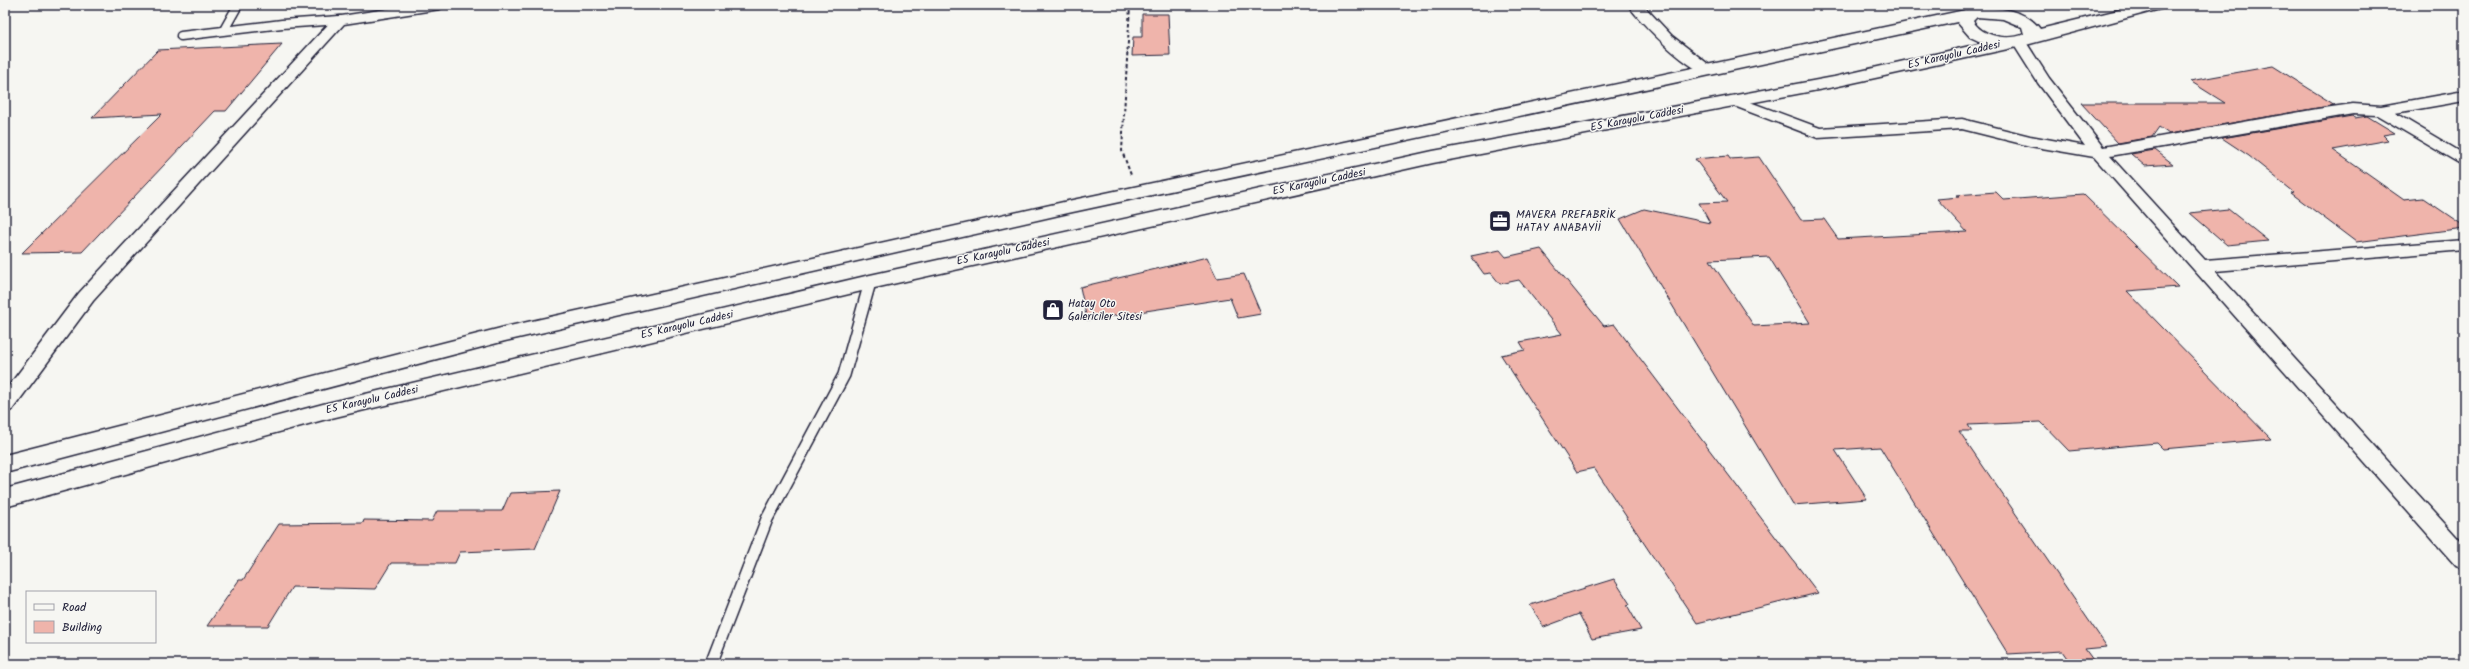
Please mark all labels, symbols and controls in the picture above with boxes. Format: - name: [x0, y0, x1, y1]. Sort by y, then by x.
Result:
- street label: E5 Karayolu Caddesi: [1906, 35, 2003, 74]
- street label: E5 Karayolu Caddesi: [1589, 101, 1686, 137]
- street label: E5 Karayolu Caddesi: [1271, 163, 1368, 201]
- place label: MAVERA PREFABRİK HATAY ANABAYİİ: [1516, 206, 1616, 237]
- office icon: MAVERA PREFABRİK HATAY ANABAYİİ: [1487, 208, 1513, 234]
- street label: E5 Karayolu Caddesi: [955, 233, 1052, 271]
- place label: Hatay Oto Galericiler Sitesi: [1068, 295, 1142, 326]
- shop icon: Hatay Oto Galericiler Sitesi: [1040, 297, 1066, 323]
- street label: E5 Karayolu Caddesi: [639, 305, 736, 344]
- street label: E5 Karayolu Caddesi: [324, 380, 421, 419]
- legend: [26, 591, 156, 643]
- text: Road: [62, 598, 87, 617]
- text: Building: [62, 618, 102, 637]

